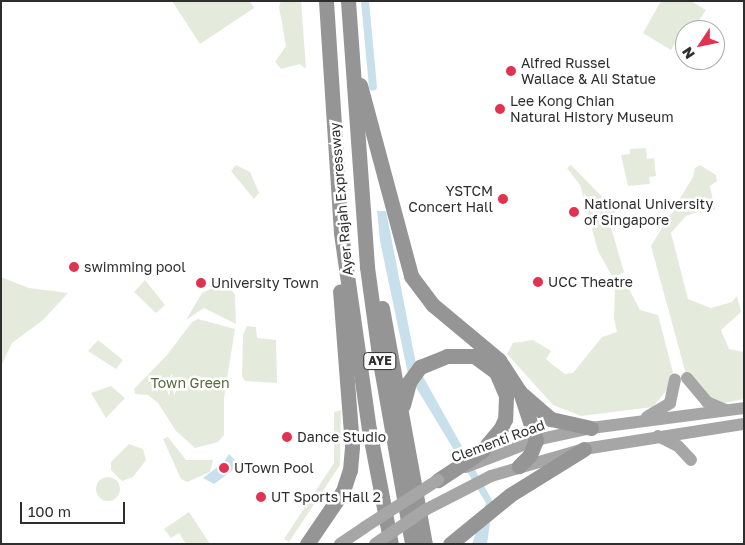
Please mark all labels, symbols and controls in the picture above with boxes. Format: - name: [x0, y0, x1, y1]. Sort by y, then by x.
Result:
- north arrow: [675, 20, 725, 70]
- text: N: [678, 44, 698, 62]
- place label: Alfred Russel Wallace & Ali Statue: [521, 55, 656, 88]
- marker: Alfred Russel Wallace & Ali Statue: [505, 65, 517, 77]
- place label: Lee Kong Chian Natural History Museum: [510, 93, 674, 125]
- marker: Lee Kong Chian Natural History Museum: [494, 103, 506, 115]
- street label: Ayer Rajah Expressway: [326, 122, 356, 276]
- place label: YSTCM Concert Hall: [408, 183, 493, 216]
- marker: YSTCM Concert Hall: [497, 193, 509, 205]
- place label: National University of Singapore: [584, 196, 713, 228]
- marker: National University of Singapore: [568, 206, 580, 218]
- place label: swimming pool: [84, 259, 186, 275]
- marker: swimming pool: [68, 261, 80, 273]
- place label: UCC Theatre: [548, 274, 633, 290]
- place label: University Town: [211, 275, 319, 291]
- marker: UCC Theatre: [532, 276, 544, 288]
- marker: University Town: [195, 277, 207, 289]
- road number: AYE: [362, 352, 398, 371]
- park label: Town Green: [150, 375, 230, 391]
- street label: Clementi Road: [449, 416, 547, 466]
- place label: Dance Studio: [297, 429, 386, 445]
- marker: Dance Studio: [281, 431, 293, 443]
- place label: UTown Pool: [234, 460, 314, 476]
- marker: UTown Pool: [218, 462, 230, 474]
- place label: UT Sports Hall 2: [271, 489, 381, 505]
- marker: UT Sports Hall 2: [255, 491, 267, 503]
- scale bar: [22, 492, 128, 524]
- text: 100 m: [28, 502, 71, 520]

